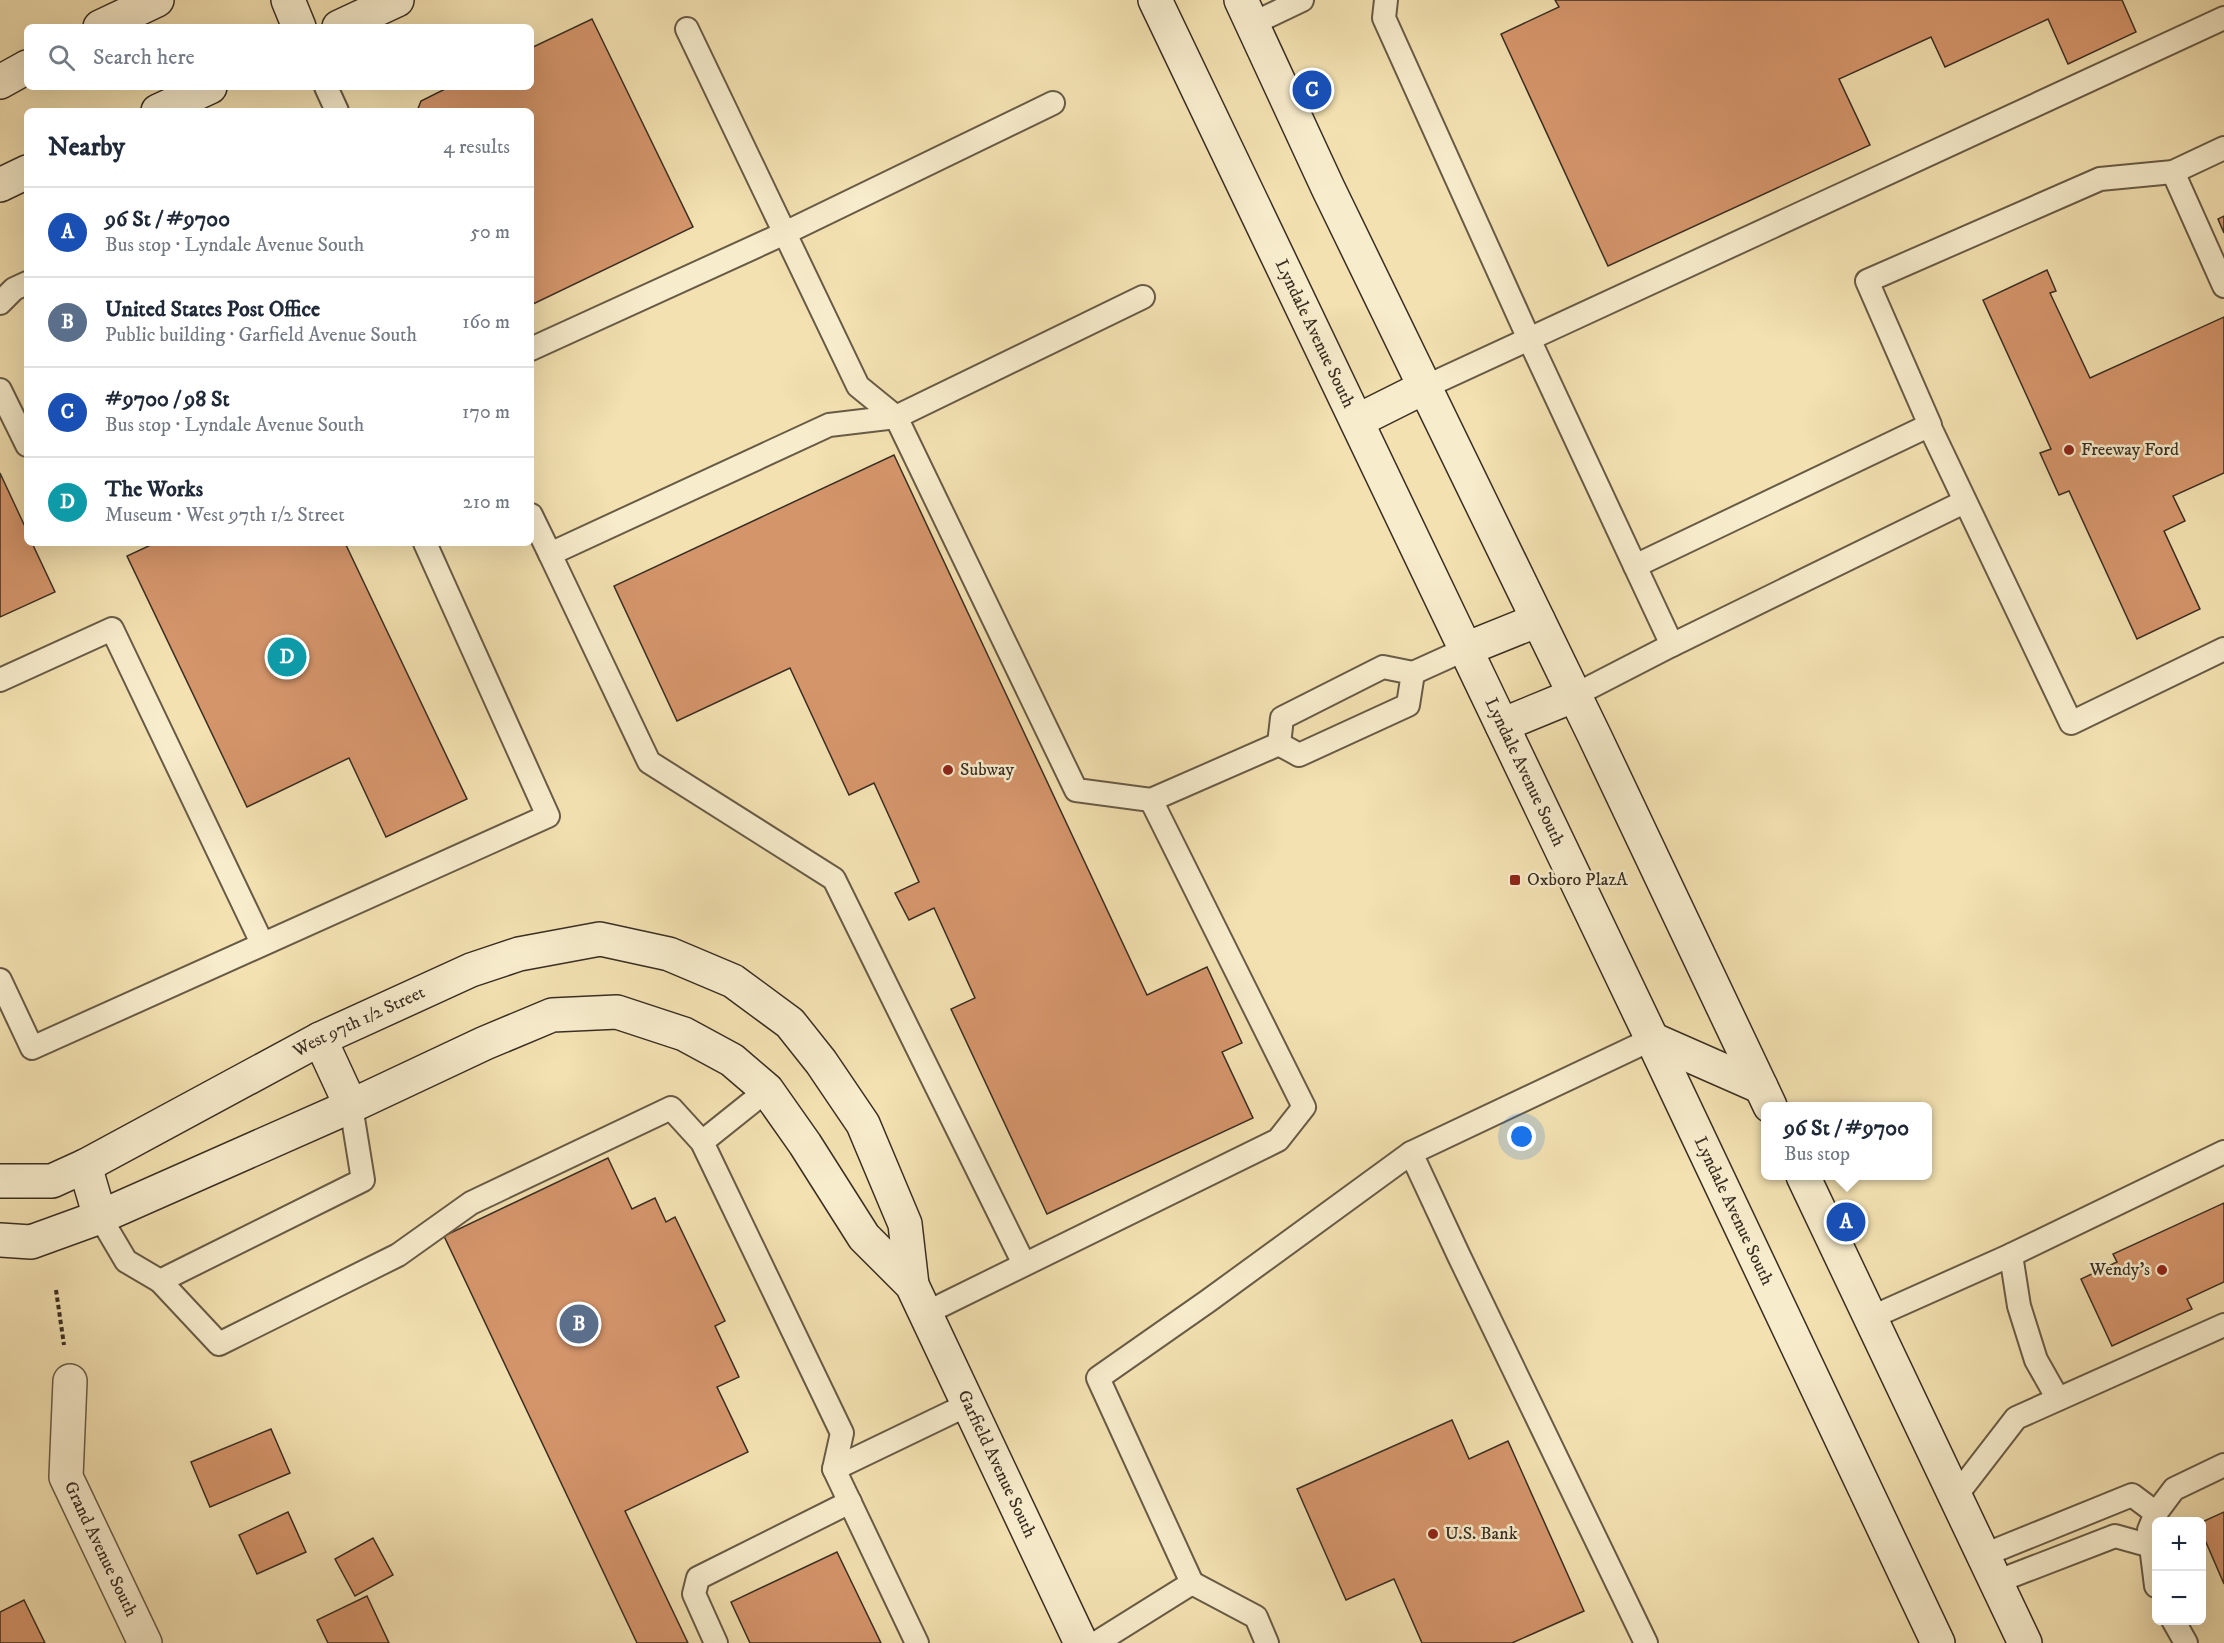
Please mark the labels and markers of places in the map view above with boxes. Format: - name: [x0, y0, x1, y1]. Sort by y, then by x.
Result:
- pin: C: [1292, 68, 1332, 112]
- place label: Freeway Ford: [2081, 439, 2179, 461]
- marker: Freeway Ford: [2062, 443, 2076, 457]
- pin: D: [268, 634, 306, 680]
- place label: Subway: [960, 759, 1015, 781]
- marker: Subway: [941, 763, 955, 777]
- place label: Oxboro PlazA: [1527, 869, 1628, 891]
- marker: Oxboro PlazA: [1508, 873, 1522, 887]
- pin: A: [1826, 1200, 1866, 1244]
- place label: Wendy's: [2089, 1259, 2150, 1281]
- marker: Wendy's: [2155, 1263, 2169, 1277]
- pin: B: [560, 1302, 598, 1346]
- place label: U.S. Bank: [1445, 1523, 1518, 1545]
- marker: U.S. Bank: [1426, 1527, 1440, 1541]

